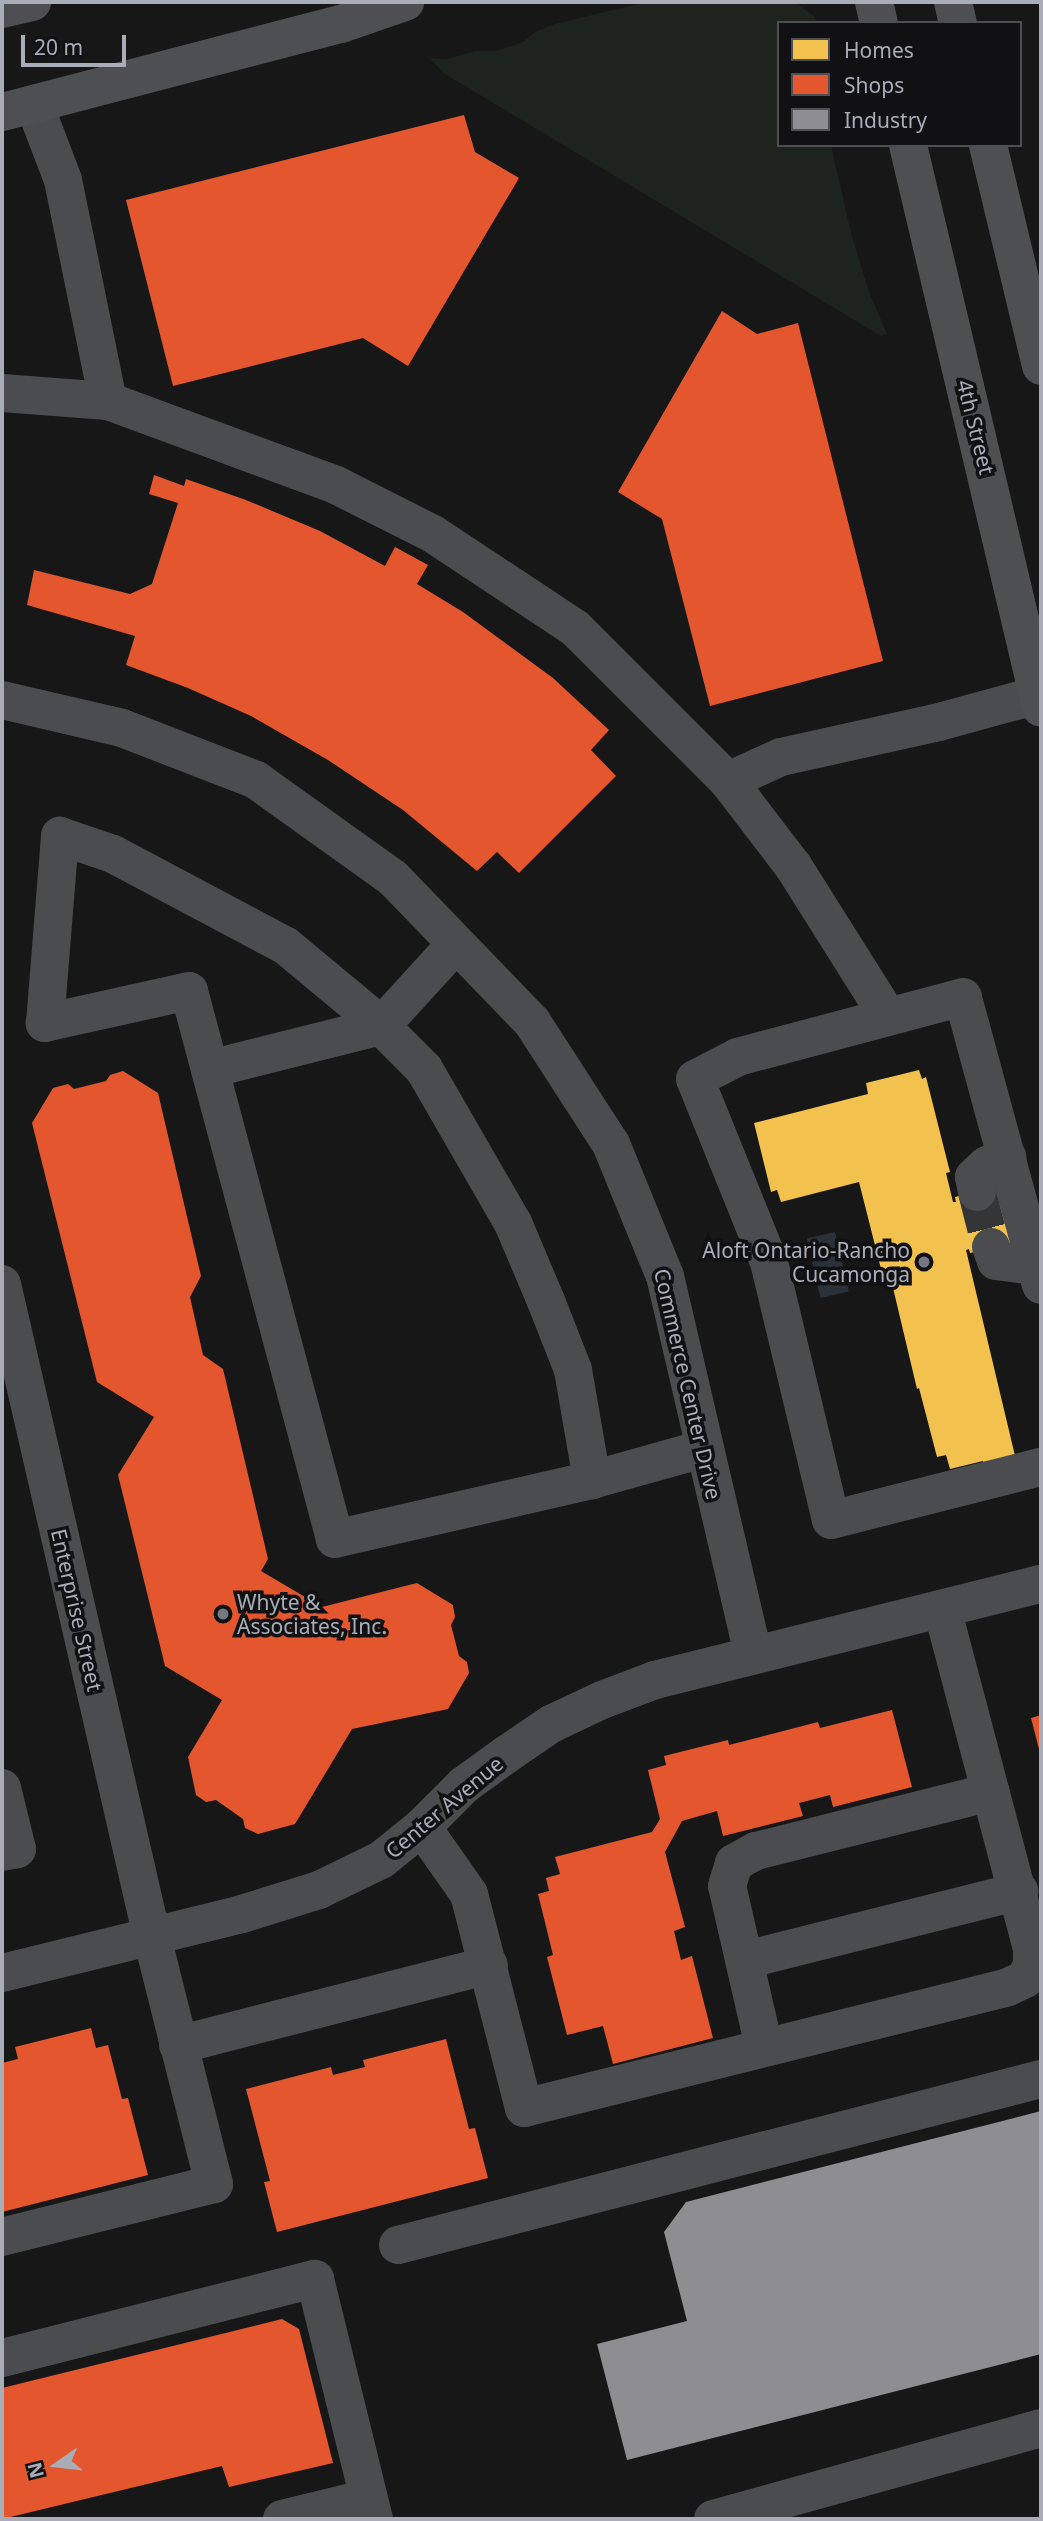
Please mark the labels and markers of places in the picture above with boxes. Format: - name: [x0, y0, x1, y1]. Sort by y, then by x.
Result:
- place label: Aloft Ontario-Rancho Cucamonga: [702, 1237, 910, 1287]
- marker: Aloft Ontario-Rancho Cucamonga: [916, 1254, 932, 1270]
- place label: Whyte & Associates, Inc.: [237, 1589, 387, 1639]
- marker: Whyte & Associates, Inc.: [215, 1606, 231, 1622]

